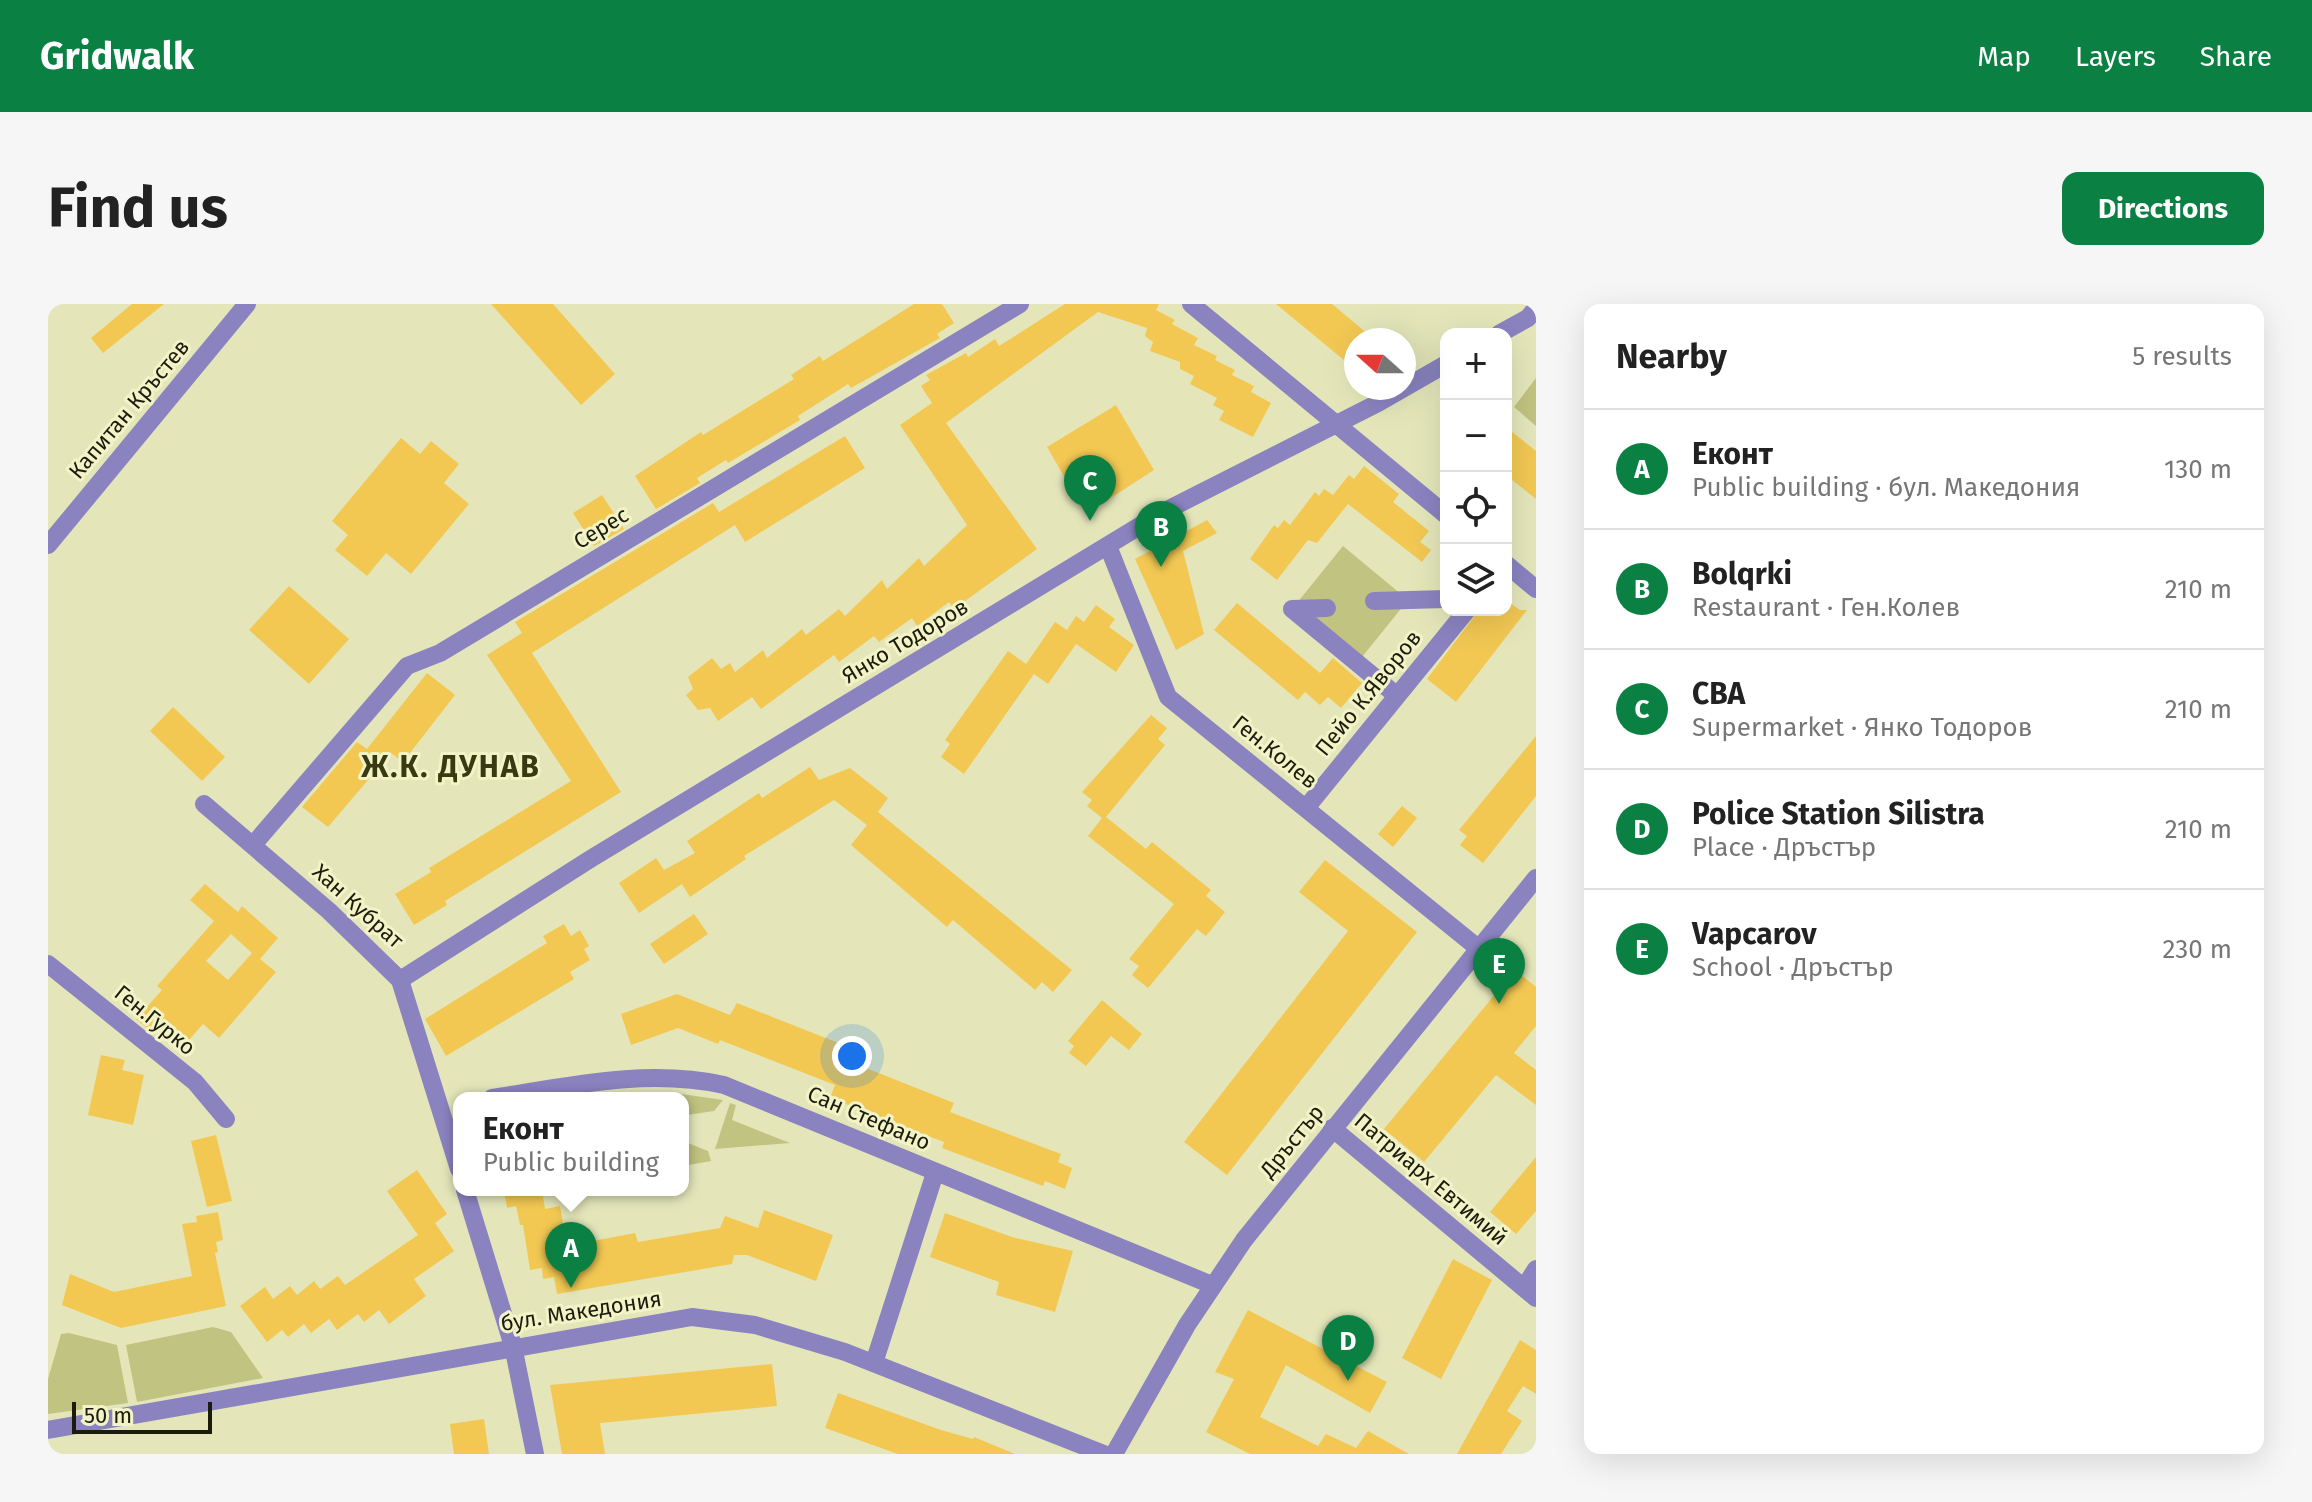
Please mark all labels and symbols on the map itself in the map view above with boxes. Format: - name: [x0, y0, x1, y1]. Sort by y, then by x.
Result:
- north arrow: [1344, 328, 1416, 400]
- street label: Капитан Кръстев: [63, 334, 195, 484]
- pin: C: [1064, 455, 1116, 521]
- street label: Серес: [569, 501, 633, 555]
- pin: B: [1135, 501, 1187, 567]
- street label: Янко Тодоров: [837, 593, 973, 689]
- street label: Пейо К.Яворов: [1309, 625, 1427, 761]
- street label: Ген.Колев: [1227, 710, 1323, 794]
- district label: Ж.К. ДУНАВ: [360, 749, 541, 785]
- street label: Хан Кубрат: [307, 858, 409, 954]
- pin: E: [1473, 938, 1525, 1004]
- street label: Ген.Гурко: [109, 979, 201, 1061]
- your location: [832, 1036, 872, 1076]
- street label: Сан Стефано: [803, 1080, 935, 1156]
- street label: Дръстър: [1254, 1099, 1330, 1184]
- street label: Патриарх Евтимий: [1349, 1107, 1513, 1251]
- pin: A: [545, 1222, 597, 1288]
- street label: бул. Македония: [499, 1285, 663, 1337]
- pin: D: [1322, 1315, 1374, 1381]
- scale bar: [72, 1398, 212, 1434]

